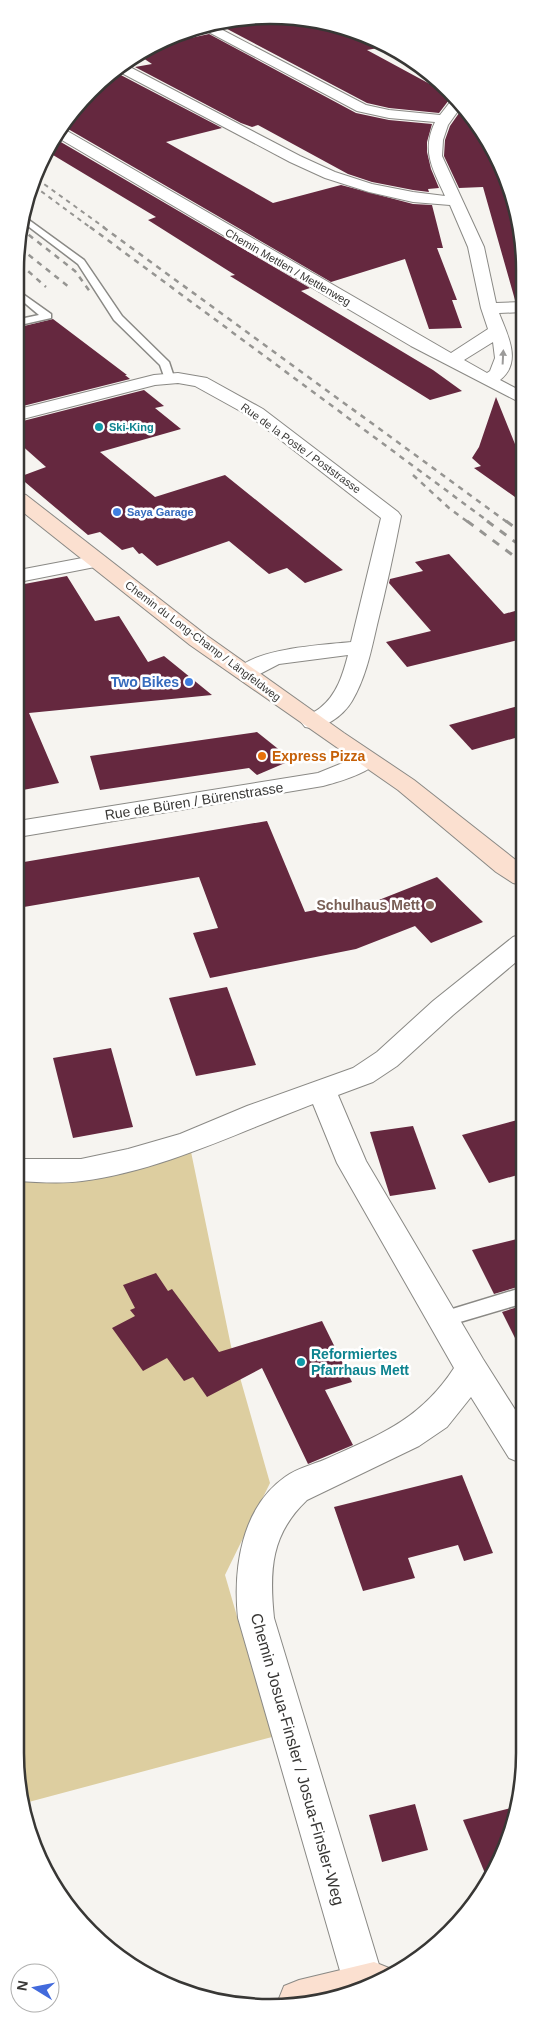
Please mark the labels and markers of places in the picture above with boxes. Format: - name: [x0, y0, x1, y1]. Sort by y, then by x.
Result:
- marker: Ski-King: [93, 421, 105, 433]
- place label: Ski-King: [109, 421, 154, 433]
- marker: Saya Garage: [111, 506, 123, 518]
- place label: Saya Garage: [127, 506, 194, 518]
- place label: Two Bikes: [111, 674, 179, 690]
- marker: Two Bikes: [183, 676, 195, 688]
- place label: Express Pizza: [272, 748, 366, 764]
- marker: Express Pizza: [256, 750, 268, 762]
- place label: Schulhaus Mett: [317, 897, 420, 913]
- marker: Schulhaus Mett: [424, 899, 436, 911]
- place label: Reformiertes Pfarrhaus Mett: [311, 1346, 409, 1378]
- marker: Reformiertes Pfarrhaus Mett: [295, 1356, 307, 1368]

